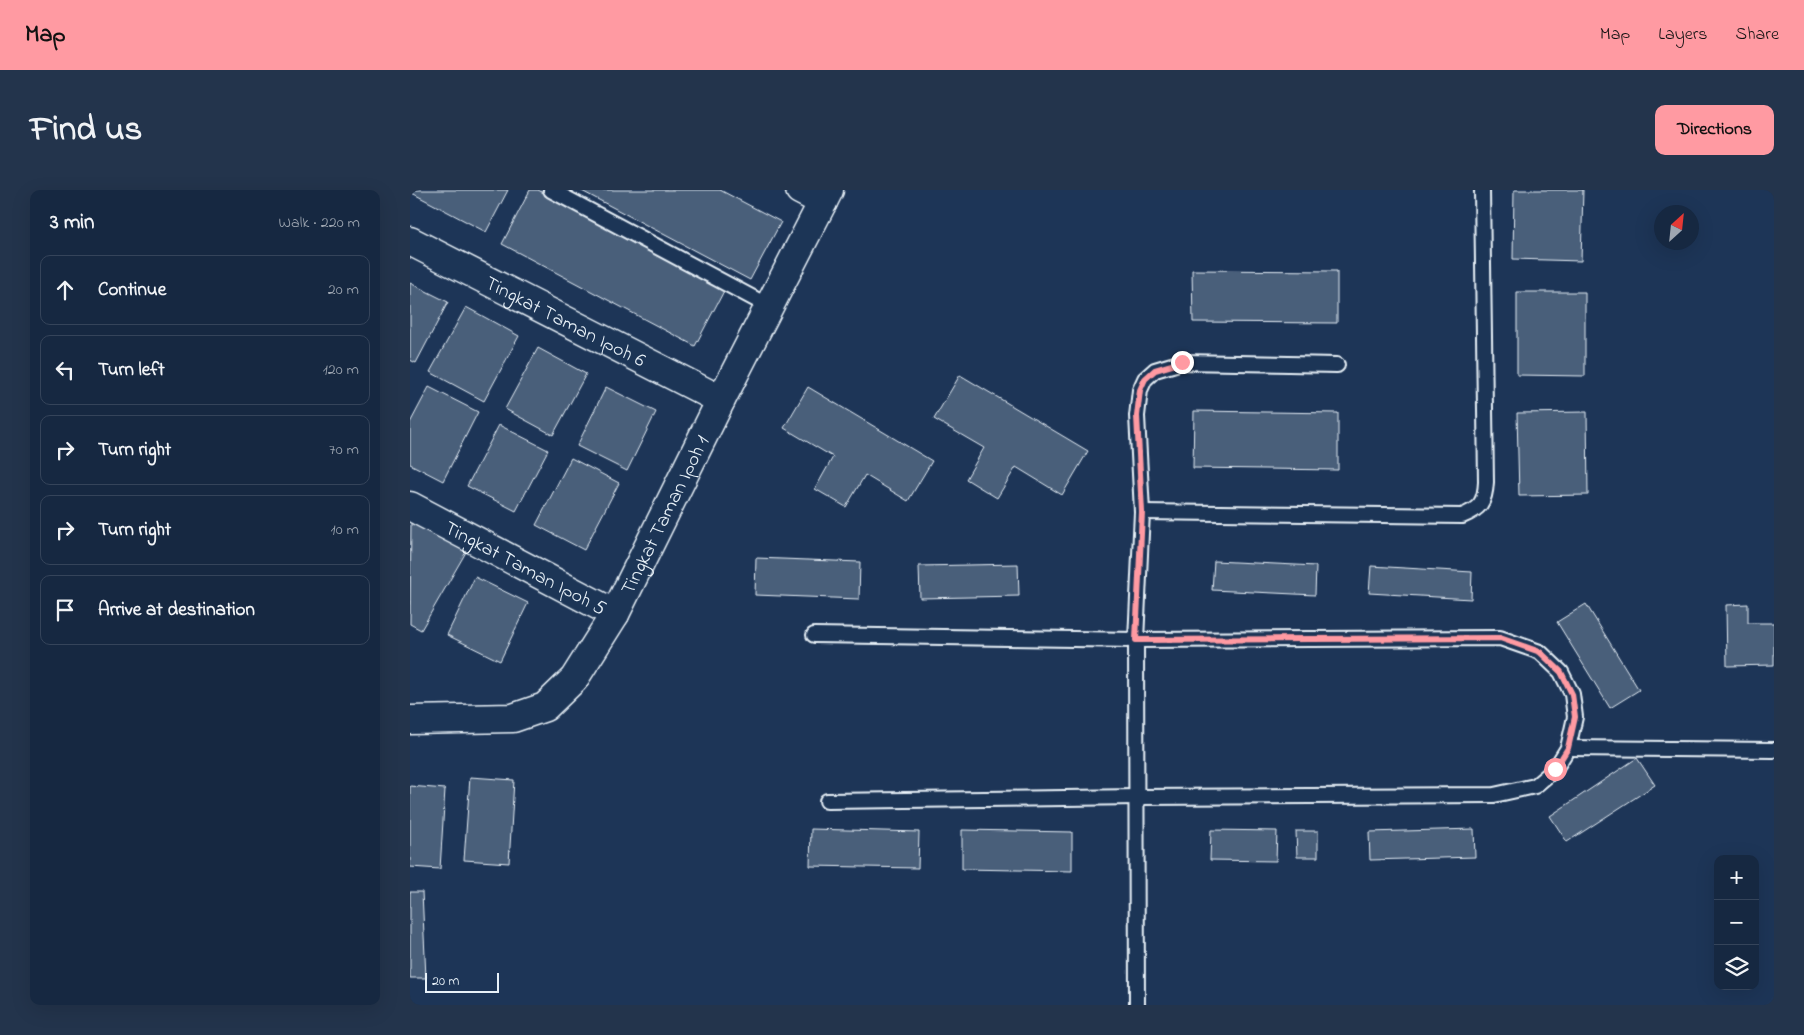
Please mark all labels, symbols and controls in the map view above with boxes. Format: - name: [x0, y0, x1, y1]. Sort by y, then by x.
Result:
- text: Map: [25, 18, 66, 53]
- text: Map: [1600, 22, 1630, 48]
- text: Layers: [1658, 22, 1708, 48]
- text: Share: [1736, 22, 1779, 48]
- text: Find us: [30, 105, 142, 156]
- button: Directions: [1655, 105, 1774, 155]
- north arrow: [1654, 205, 1699, 250]
- text: 3 min: [50, 208, 94, 238]
- text: Walk · 220 m: [279, 211, 360, 235]
- street label: Tingkat Taman Ipoh 6: [479, 270, 650, 376]
- icon: ahead: [51, 276, 79, 304]
- text: Continue: [98, 277, 166, 304]
- text: 20 m: [328, 278, 359, 302]
- route end: [1171, 351, 1194, 374]
- icon: left: [51, 356, 79, 384]
- text: Turn left: [98, 357, 165, 384]
- text: 120 m: [323, 358, 359, 382]
- street label: Tingkat Taman Ipoh 1: [615, 431, 718, 600]
- icon: right: [51, 436, 79, 464]
- text: Turn right: [98, 437, 171, 464]
- text: 70 m: [329, 438, 359, 462]
- street label: Tingkat Taman Ipoh 5: [439, 515, 611, 624]
- icon: right: [51, 516, 79, 544]
- text: Turn right: [98, 517, 171, 544]
- text: 10 m: [331, 518, 359, 542]
- icon: arrive: [51, 596, 79, 624]
- text: Arrive at destination: [98, 597, 255, 624]
- route start: [1544, 758, 1567, 781]
- map controls: [1714, 855, 1759, 990]
- button: +: [1714, 855, 1759, 900]
- button: −: [1714, 900, 1759, 945]
- button: layers: [1714, 945, 1759, 990]
- scale bar: [425, 970, 499, 993]
- text: 20 m: [432, 971, 459, 992]

